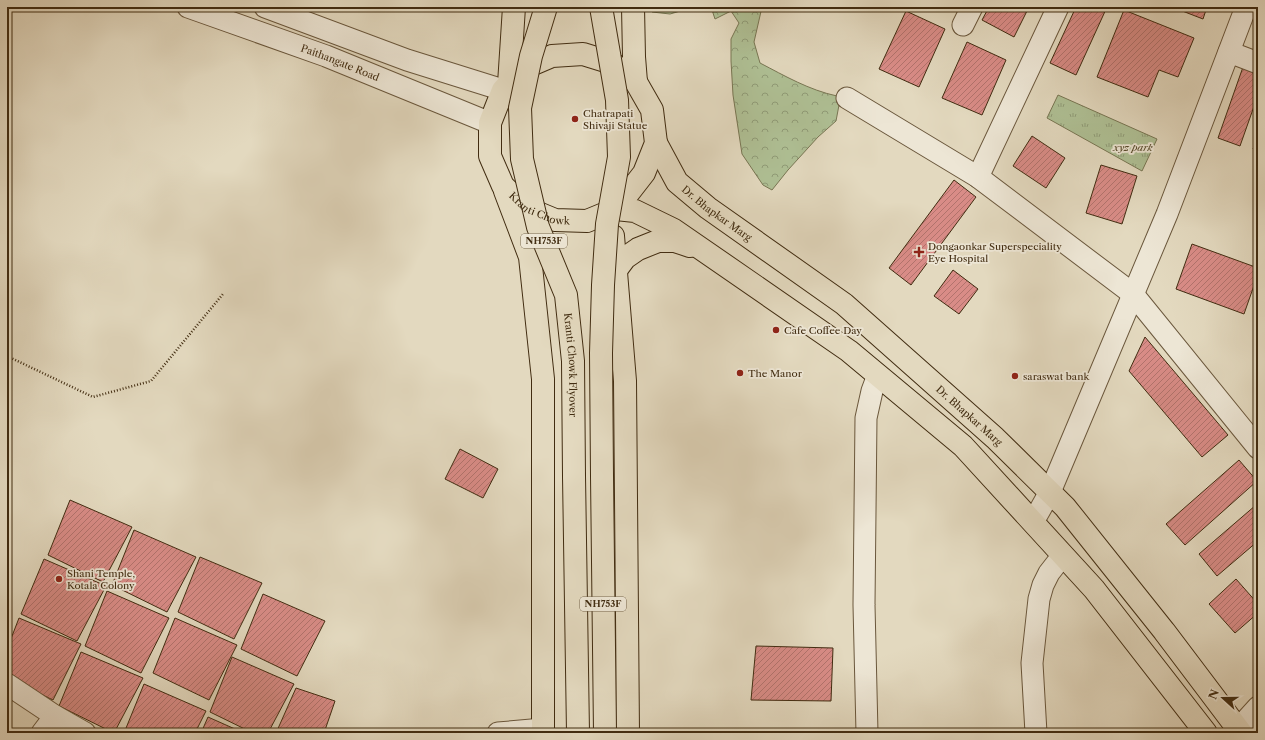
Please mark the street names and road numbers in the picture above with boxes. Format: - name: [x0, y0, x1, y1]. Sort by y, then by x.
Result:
- street label: Paithangate Road: [299, 42, 381, 84]
- street label: Dr. Bhapkar Marg: [679, 183, 755, 244]
- street label: Kranti Chowk: [506, 189, 571, 227]
- road number: NH753F: [521, 234, 567, 248]
- street label: Kranti Chowk Flyover: [561, 312, 579, 418]
- street label: Dr. Bhapkar Marg: [933, 383, 1005, 449]
- road number: NH753F: [580, 597, 626, 611]

